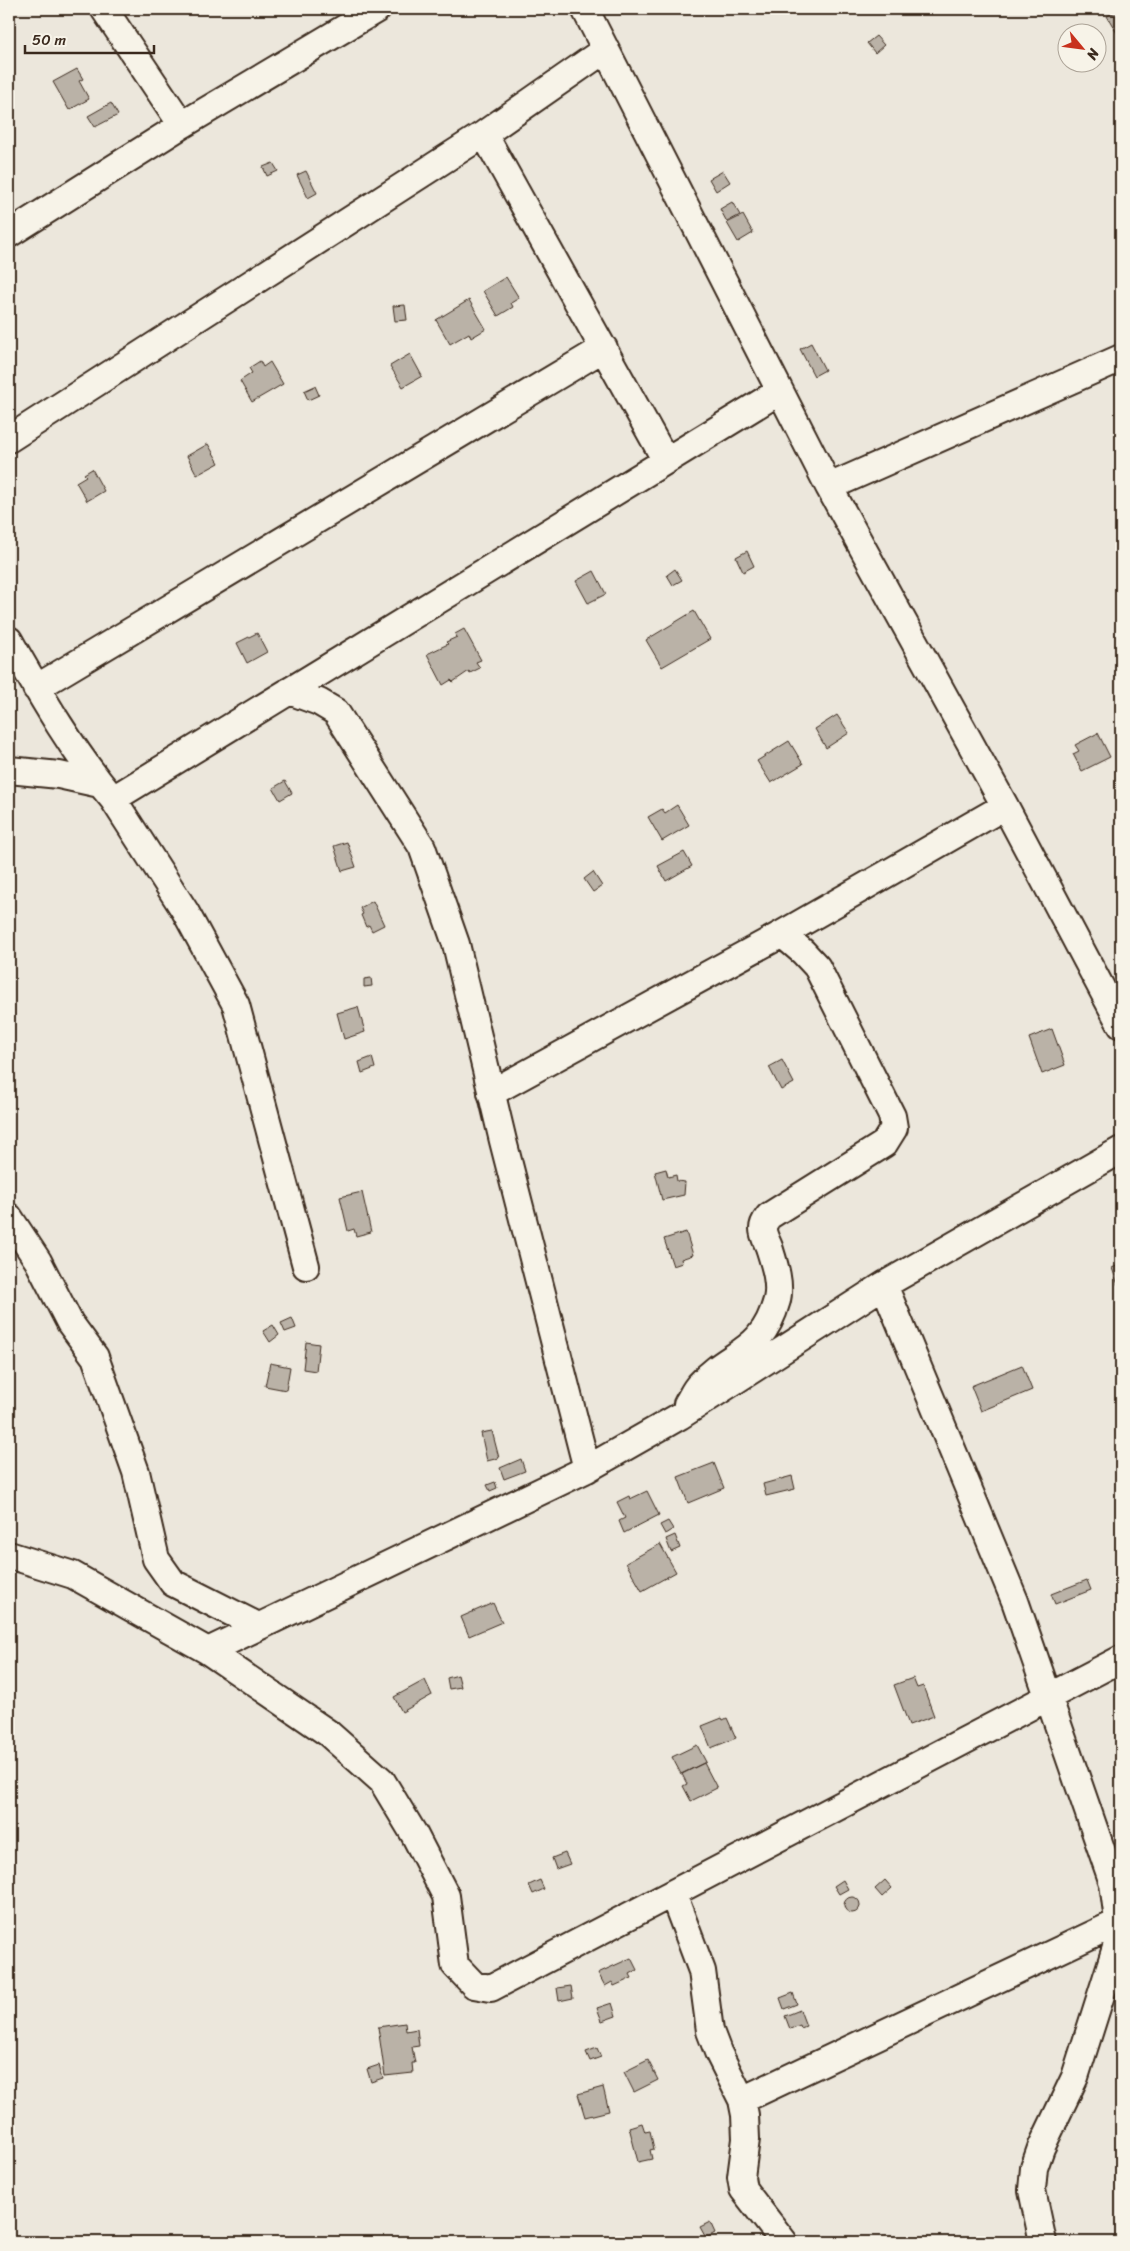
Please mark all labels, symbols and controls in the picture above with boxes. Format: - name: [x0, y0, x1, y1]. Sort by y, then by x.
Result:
- scale bar: [25, 22, 154, 54]
- north arrow: [1058, 22, 1108, 72]
- text: 50 m: [32, 27, 67, 53]
- text: N: [1080, 43, 1107, 65]

